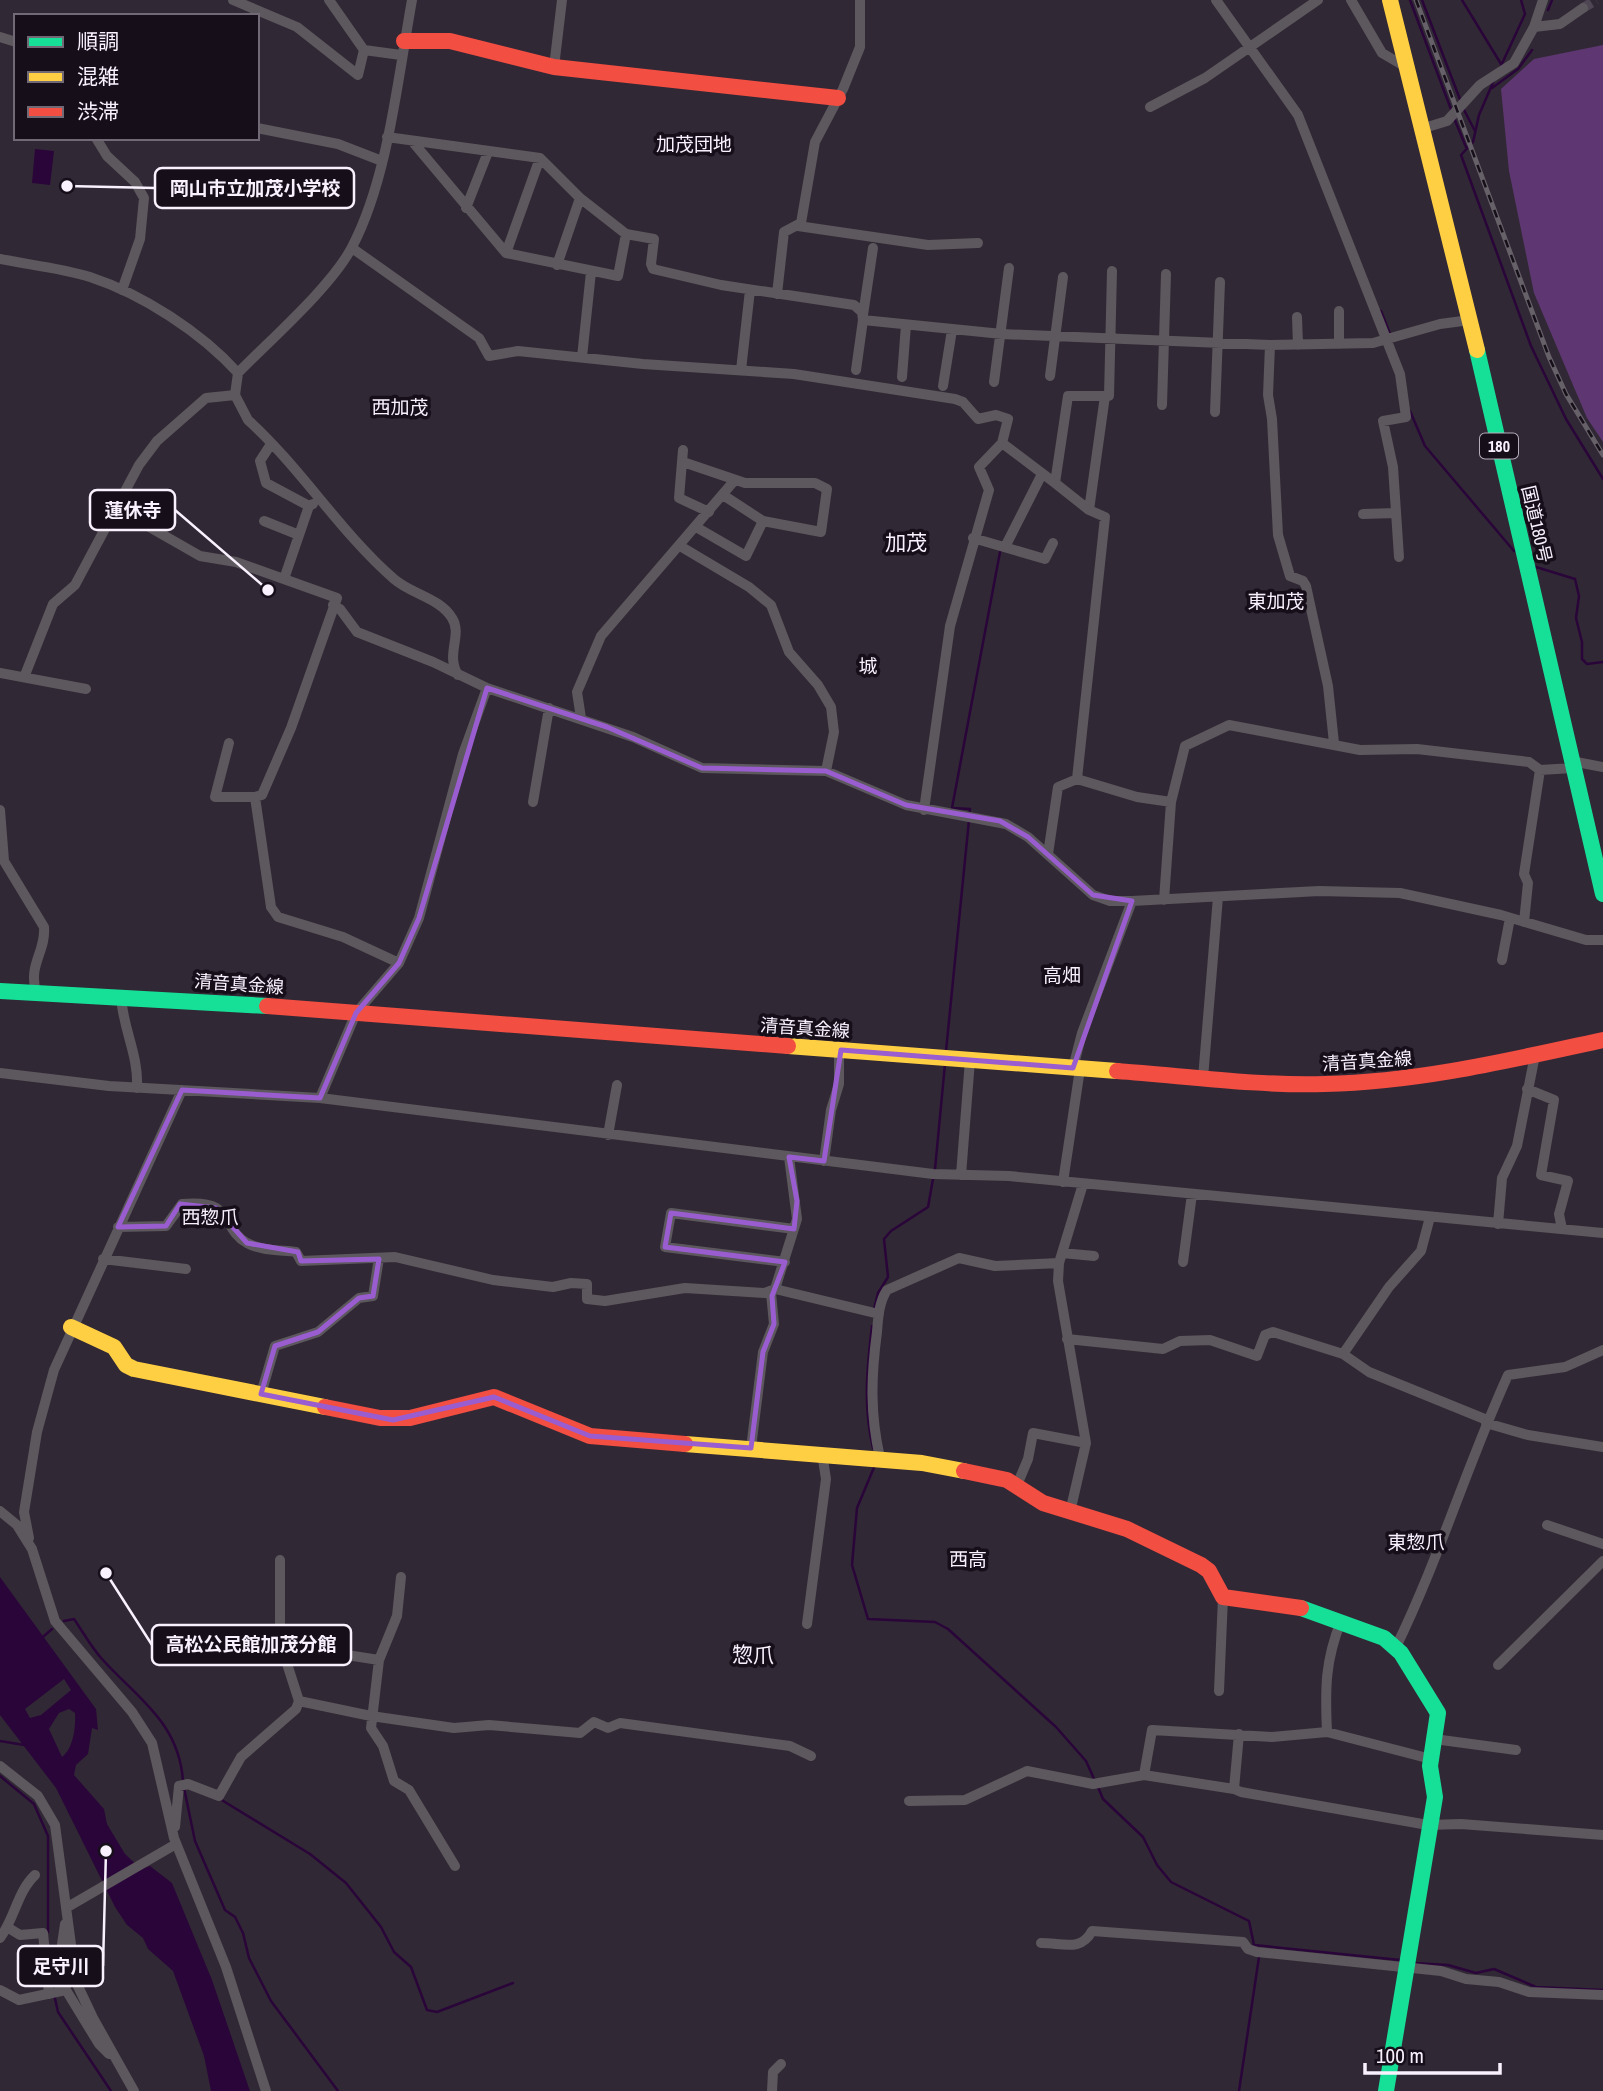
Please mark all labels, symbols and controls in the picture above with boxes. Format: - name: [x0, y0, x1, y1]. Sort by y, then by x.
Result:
- legend: [14, 14, 259, 140]
- text: 順調: [77, 27, 119, 56]
- text: 混雑: [77, 62, 119, 91]
- text: 渋滞: [77, 97, 119, 126]
- district label: 加茂団地: [656, 131, 732, 157]
- callout: 岡山市立加茂小学校: [155, 168, 354, 208]
- text: 岡山市立加茂小学校: [169, 175, 341, 201]
- district label: 西加茂: [371, 394, 429, 420]
- road number: 180: [1480, 434, 1518, 458]
- street label: 国道180号: [1516, 483, 1558, 565]
- callout: 蓮休寺: [90, 490, 175, 530]
- text: 蓮休寺: [104, 497, 162, 523]
- district label: 加茂: [885, 528, 927, 557]
- district label: 東加茂: [1247, 588, 1305, 614]
- district label: 城: [858, 653, 878, 679]
- district label: 高畑: [1043, 962, 1081, 988]
- street label: 清音真金線: [193, 968, 285, 1000]
- street label: 清音真金線: [759, 1012, 851, 1044]
- street label: 清音真金線: [1321, 1045, 1413, 1077]
- district label: 西惣爪: [181, 1204, 239, 1230]
- district label: 東惣爪: [1387, 1529, 1445, 1555]
- district label: 西高: [949, 1546, 987, 1572]
- callout: 高松公民館加茂分館: [152, 1625, 351, 1665]
- text: 高松公民館加茂分館: [165, 1631, 337, 1657]
- district label: 惣爪: [732, 1640, 774, 1669]
- callout: 足守川: [18, 1946, 103, 1986]
- text: 足守川: [32, 1953, 90, 1979]
- scale bar: [1365, 2032, 1500, 2076]
- text: 100 m: [1376, 2041, 1424, 2070]

